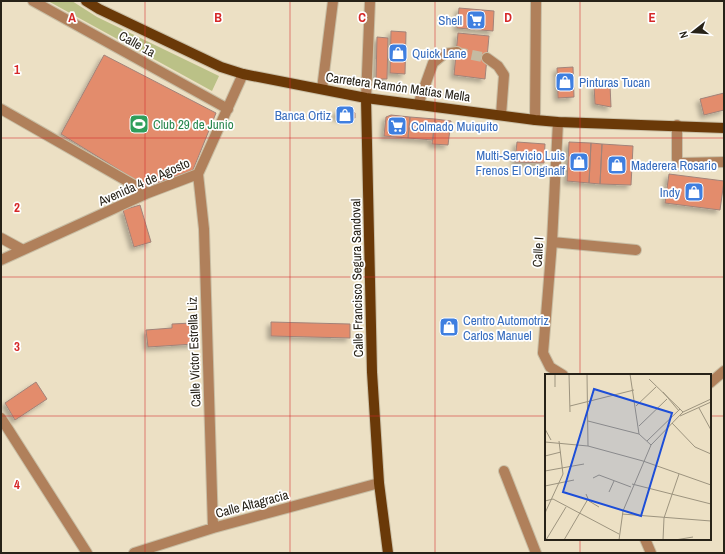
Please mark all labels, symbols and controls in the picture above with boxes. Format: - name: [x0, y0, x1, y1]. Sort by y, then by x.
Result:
- text: A: [68, 9, 76, 26]
- text: B: [214, 9, 222, 26]
- text: C: [358, 9, 366, 26]
- supermarket icon: Shell: [465, 9, 487, 31]
- text: D: [504, 9, 512, 26]
- text: E: [648, 9, 656, 26]
- place label: Shell: [438, 12, 462, 29]
- north arrow: [673, 12, 713, 52]
- street label: Calle 1a: [116, 27, 158, 61]
- text: N: [676, 30, 691, 40]
- shop icon: Quick Lane: [387, 42, 409, 64]
- place label: Quick Lane: [412, 45, 467, 62]
- text: 1: [14, 61, 20, 78]
- street label: Carretera Ramón Matías Mella: [325, 68, 471, 106]
- shop icon: Pinturas Tucan: [554, 71, 576, 93]
- place label: Pinturas Tucan: [579, 74, 650, 91]
- shop icon: Banca Ortiz: [334, 104, 356, 126]
- place label: Banca Ortiz: [275, 107, 331, 124]
- sports icon: Club 29 de Junio: [128, 113, 150, 135]
- supermarket icon: Colmado Muiquito: [386, 115, 408, 137]
- place label: Club 29 de Junio: [153, 116, 234, 133]
- place label: Colmado Muiquito: [411, 118, 498, 135]
- place label: Multi-Servicio Luis Frenos El Originalf: [476, 147, 565, 179]
- shop icon: Multi-Servicio Luis Frenos El Originalf: [568, 151, 590, 173]
- street label: Avenida 4 de Agosto: [95, 154, 192, 210]
- shop icon: Maderera Rosario: [606, 154, 628, 176]
- place label: Maderera Rosario: [631, 157, 717, 174]
- shop icon: Indy: [683, 181, 705, 203]
- place label: Indy: [660, 184, 681, 201]
- street label: Calle Francisco Segura Sandoval: [347, 198, 367, 358]
- text: 2: [14, 199, 20, 216]
- street label: Calle I: [528, 236, 548, 268]
- street label: Calle Víctor Estrella Liz: [184, 296, 204, 408]
- place label: Centro Automotriz Carlos Manuel: [463, 312, 549, 344]
- shop icon: Centro Automotriz Carlos Manuel: [438, 316, 460, 338]
- text: 3: [14, 338, 20, 355]
- inset map: [545, 374, 711, 540]
- text: 4: [14, 476, 20, 493]
- street label: Calle Altagracia: [214, 486, 290, 522]

